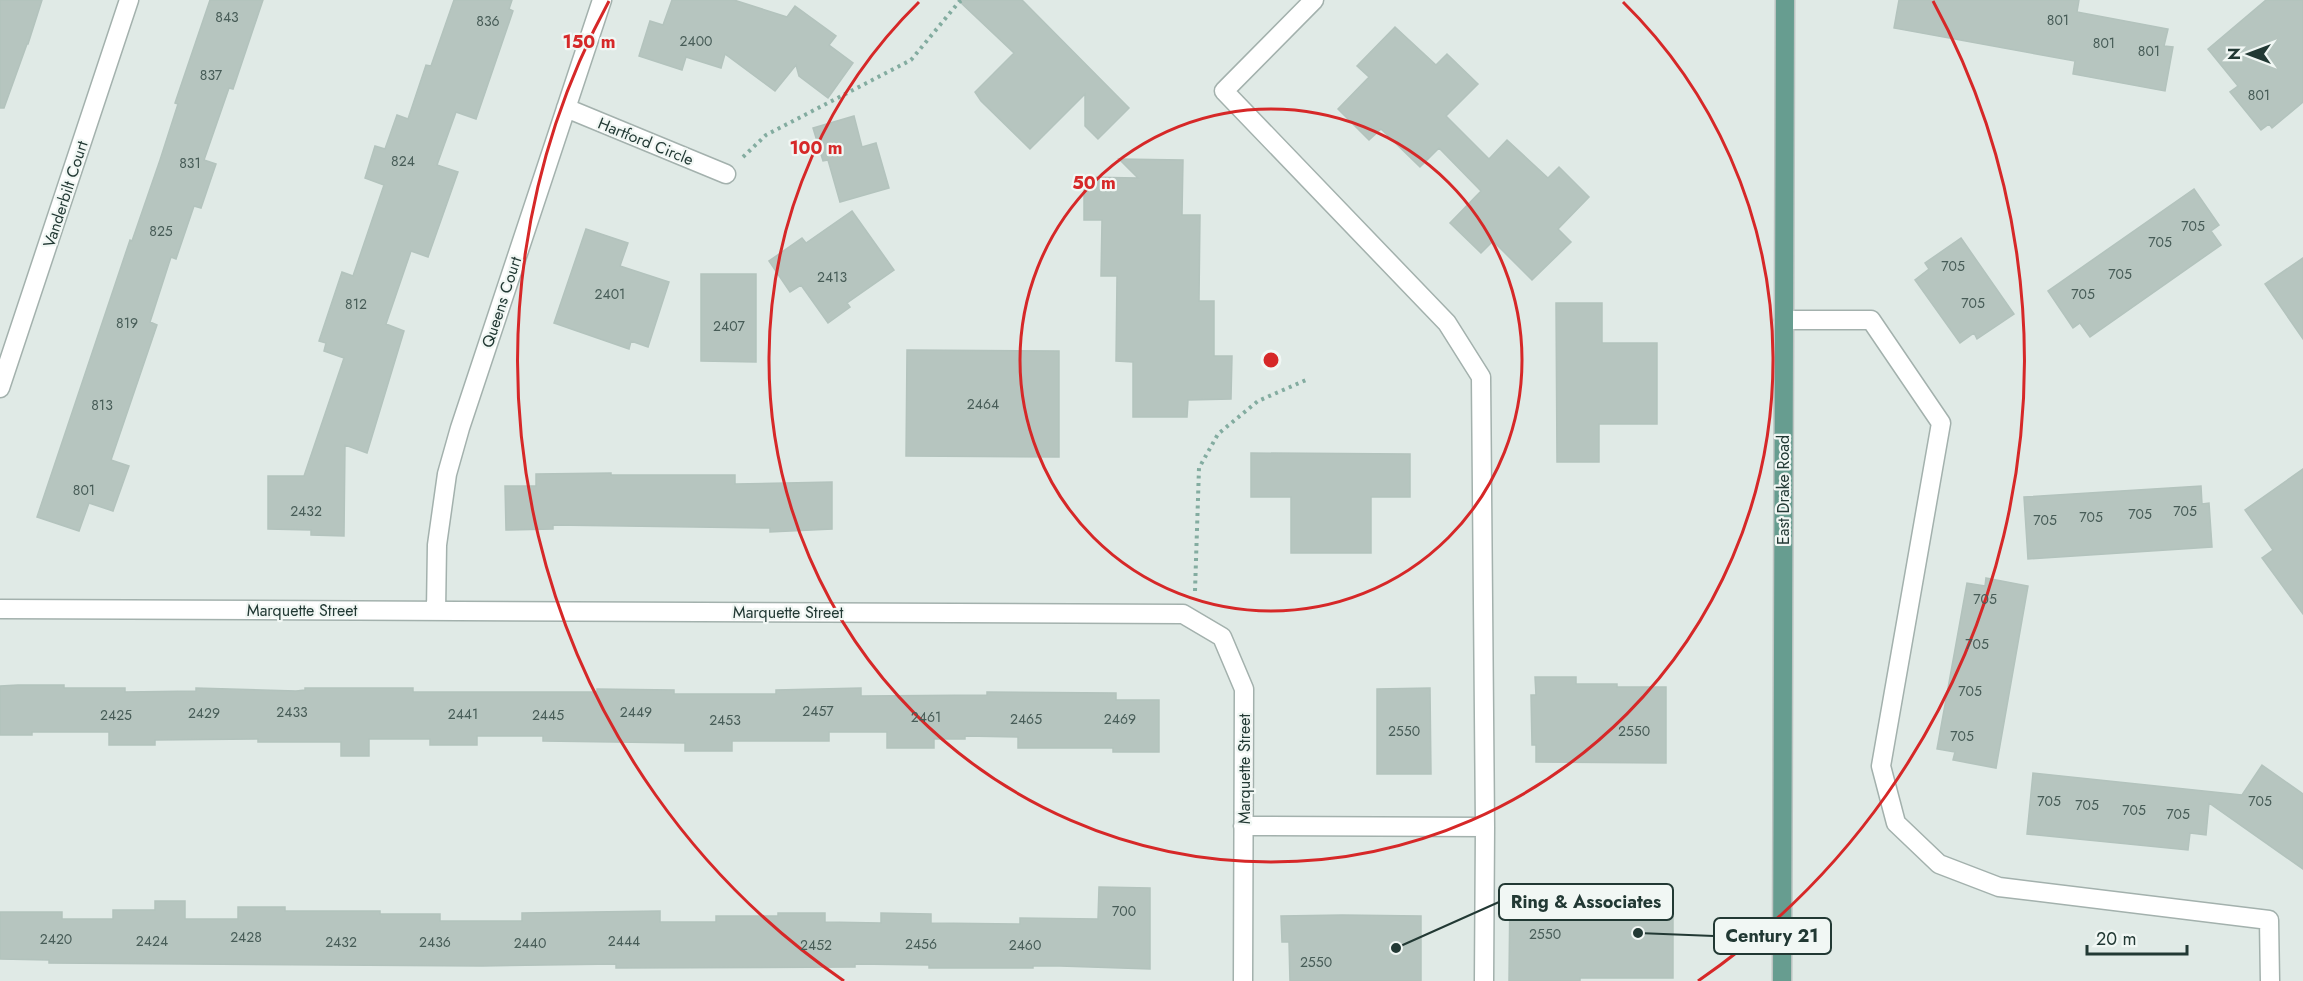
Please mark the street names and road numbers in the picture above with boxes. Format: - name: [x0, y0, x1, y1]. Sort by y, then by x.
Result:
- street label: Hartford Circle: [595, 112, 697, 171]
- street label: Vanderbilt Court: [37, 138, 94, 250]
- street label: Queens Court: [476, 253, 527, 351]
- street label: East Drake Road: [1772, 435, 1795, 545]
- street label: Marquette Street: [247, 599, 357, 622]
- street label: Marquette Street: [733, 601, 843, 624]
- street label: Marquette Street: [1233, 714, 1256, 824]

